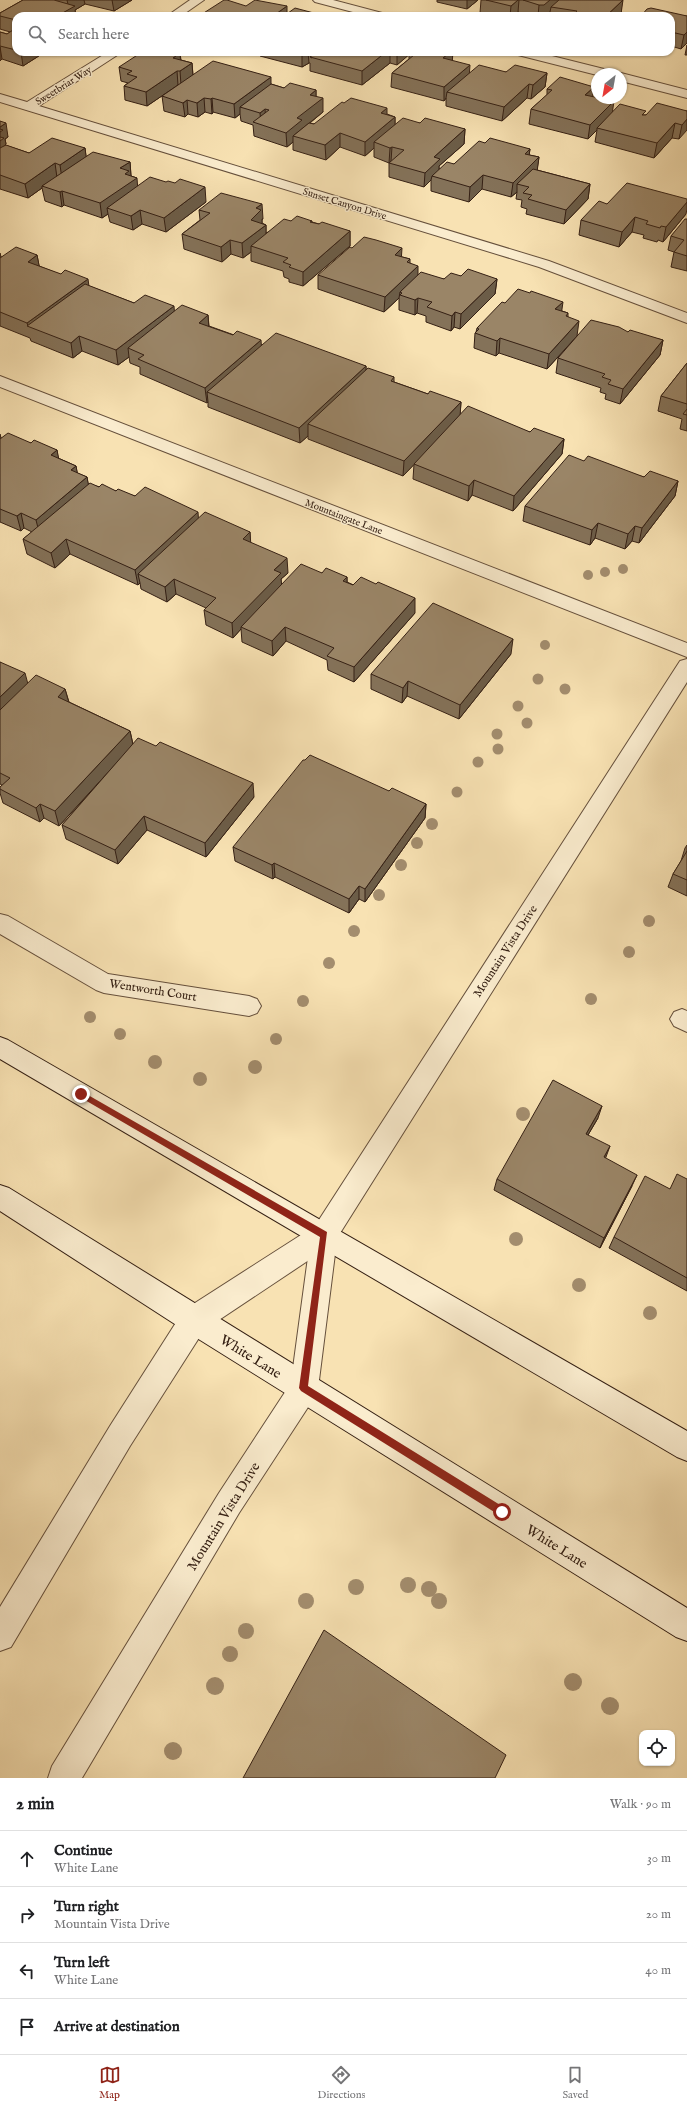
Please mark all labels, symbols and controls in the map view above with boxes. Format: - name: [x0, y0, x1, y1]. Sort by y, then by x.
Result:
- search box: [12, 12, 675, 56]
- icon: search: [26, 23, 48, 45]
- text: Search here: [58, 25, 129, 44]
- street label: Sweetbriar Way: [33, 64, 94, 109]
- north arrow: [591, 68, 627, 104]
- street label: Sunset Canyon Drive: [301, 186, 388, 223]
- street label: Mountaingate Lane: [303, 497, 385, 538]
- street label: Mountain Vista Drive: [470, 902, 541, 1000]
- street label: Wentworth Court: [108, 976, 198, 1005]
- route end: [72, 1085, 90, 1103]
- street label: White Lane: [216, 1331, 285, 1383]
- street label: Mountain Vista Drive: [183, 1458, 265, 1574]
- route start: [493, 1503, 511, 1521]
- street label: White Lane: [522, 1521, 591, 1573]
- map controls: [639, 1730, 675, 1766]
- button: locate: [639, 1730, 675, 1766]
- text: 2 min: [16, 1794, 54, 1815]
- text: Walk · 90 m: [610, 1796, 671, 1813]
- text: Continue: [54, 1841, 112, 1860]
- icon: ahead: [16, 1848, 38, 1870]
- text: 30 m: [647, 1850, 671, 1867]
- text: White Lane: [54, 1860, 118, 1877]
- text: Turn right: [54, 1897, 119, 1916]
- icon: right: [16, 1904, 38, 1926]
- text: 20 m: [646, 1906, 671, 1923]
- text: Mountain Vista Drive: [54, 1916, 170, 1933]
- text: Turn left: [54, 1953, 110, 1972]
- icon: left: [16, 1960, 38, 1982]
- text: 40 m: [645, 1962, 671, 1979]
- text: White Lane: [54, 1972, 118, 1989]
- icon: arrive: [16, 2016, 38, 2038]
- text: Arrive at destination: [54, 2017, 180, 2036]
- tab: Map: [99, 2064, 121, 2102]
- tab: Directions: [318, 2064, 365, 2102]
- tab: Saved: [562, 2064, 588, 2102]

